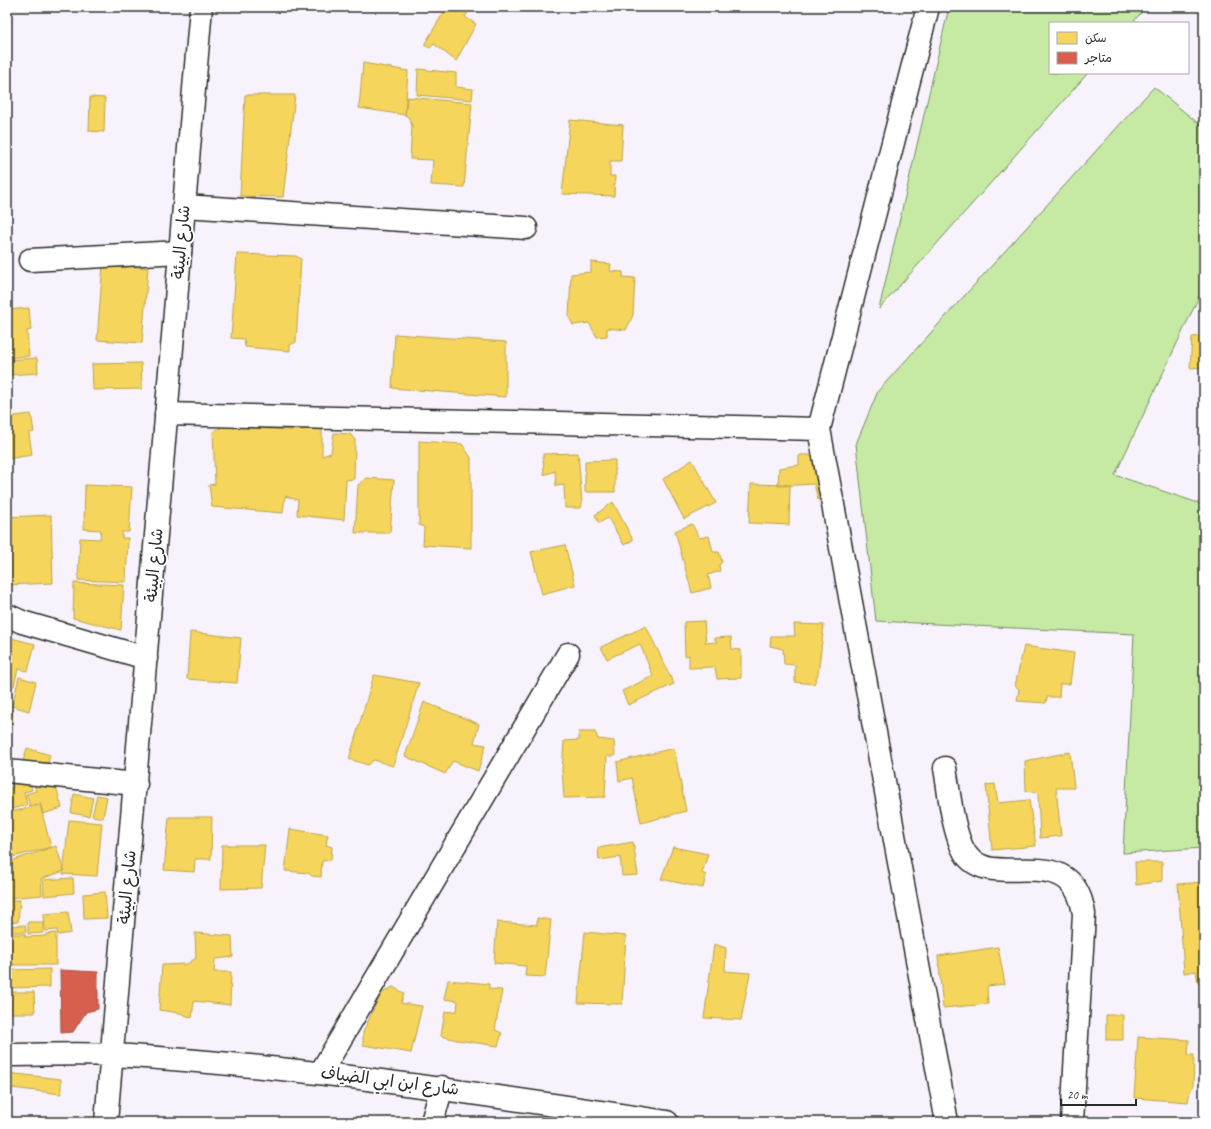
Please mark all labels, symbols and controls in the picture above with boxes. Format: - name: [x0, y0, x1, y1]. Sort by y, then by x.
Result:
- legend: [1049, 22, 1189, 74]
- text: سكن: [1085, 30, 1107, 46]
- text: متاجر: [1084, 50, 1112, 66]
- street label: شارع البيئة: [167, 204, 196, 280]
- street label: شارع البيئة: [140, 527, 169, 603]
- street label: شارع البيئة: [113, 849, 142, 925]
- street label: شارع ابن ابي الضياف: [319, 1062, 460, 1104]
- scale bar: [1061, 1081, 1136, 1107]
- text: 20 m: [1067, 1087, 1089, 1103]

